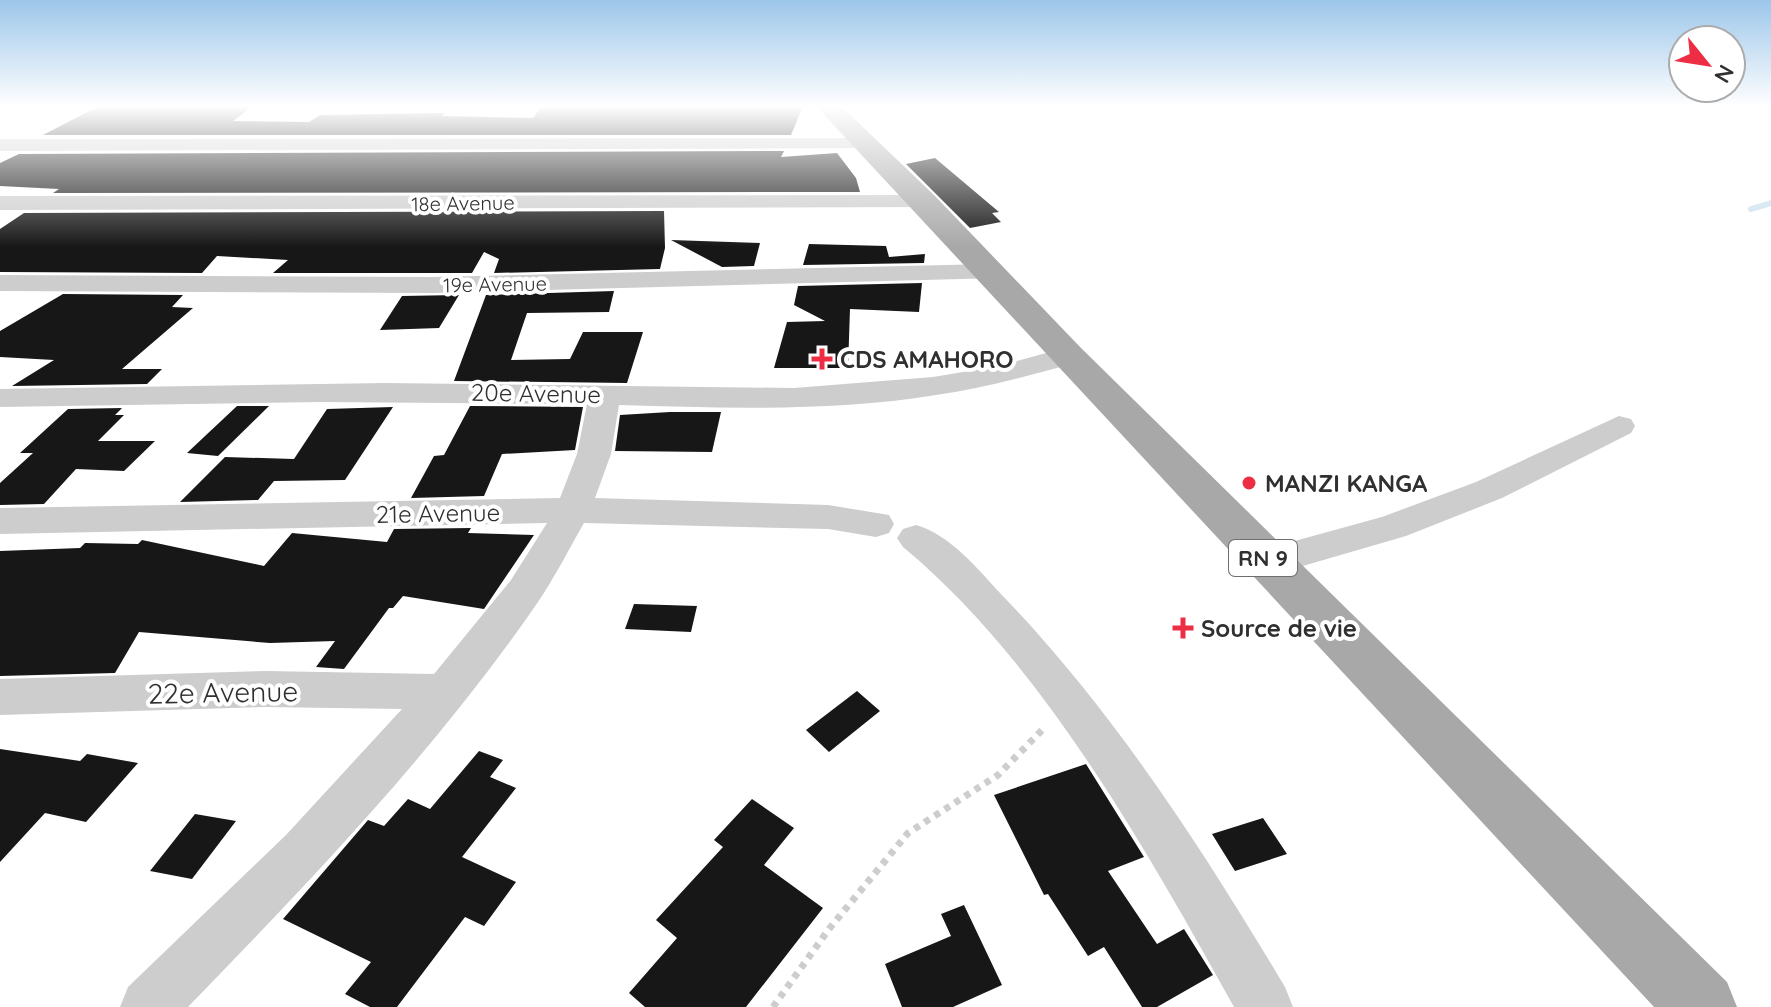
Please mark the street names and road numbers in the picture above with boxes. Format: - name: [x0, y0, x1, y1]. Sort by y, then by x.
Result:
- street label: 18e Avenue: [411, 190, 515, 216]
- street label: 19e Avenue: [443, 271, 547, 297]
- street label: 20e Avenue: [471, 377, 601, 409]
- street label: 21e Avenue: [376, 497, 500, 529]
- road number: RN 9: [1229, 540, 1297, 576]
- street label: 22e Avenue: [148, 673, 298, 711]

